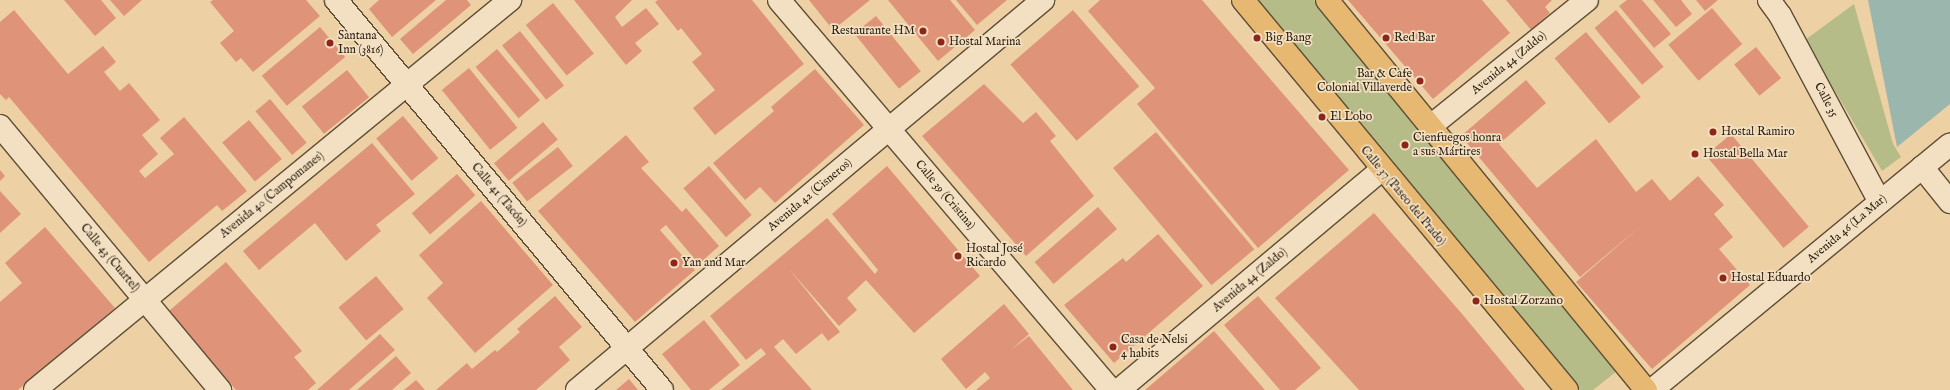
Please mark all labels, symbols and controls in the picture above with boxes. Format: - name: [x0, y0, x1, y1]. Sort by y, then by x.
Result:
- place label: Restaurante HM: [831, 24, 915, 38]
- marker: Restaurante HM: [918, 26, 928, 36]
- street label: Avenida 44 (Zaldo): [1468, 28, 1550, 98]
- place label: Santana Inn (3816): [338, 29, 383, 57]
- place label: Big Bang: [1265, 31, 1311, 45]
- place label: Red Bar: [1394, 31, 1435, 45]
- marker: Big Bang: [1252, 33, 1262, 43]
- marker: Red Bar: [1381, 33, 1391, 43]
- place label: Hostal Marina: [949, 35, 1021, 49]
- marker: Hostal Marina: [936, 37, 946, 47]
- marker: Santana Inn (3816): [325, 38, 335, 48]
- place label: Bar & Cafe Colonial Villaverde: [1317, 67, 1412, 95]
- marker: Bar & Cafe Colonial Villaverde: [1415, 76, 1425, 86]
- street label: Calle 35: [1811, 80, 1841, 120]
- place label: El Lobo: [1330, 110, 1372, 124]
- marker: El Lobo: [1317, 112, 1327, 122]
- place label: Hostal Ramiro: [1721, 125, 1795, 139]
- marker: Hostal Ramiro: [1708, 127, 1718, 137]
- place label: Cienfuegos honra a sus Mártires: [1413, 131, 1501, 159]
- marker: Cienfuegos honra a sus Mártires: [1400, 140, 1410, 150]
- street label: Calle 37 (Paseo del Prado): [1357, 143, 1449, 249]
- place label: Hostal Bella Mar: [1703, 147, 1788, 161]
- street label: Avenida 40 (Campomanes): [217, 149, 327, 241]
- marker: Hostal Bella Mar: [1690, 149, 1700, 159]
- street label: Avenida 42 (Cisneros): [765, 156, 855, 234]
- street label: Calle 39 (Cristina): [912, 157, 978, 233]
- street label: Calle 41 (Tacón): [468, 160, 530, 230]
- street label: Avenida 46 (La Mar): [1804, 192, 1890, 266]
- street label: Calle 43 (Cuartel): [77, 221, 143, 295]
- place label: Hostal José Ricardo: [966, 242, 1023, 270]
- street label: Avenida 44 (Zaldo): [1210, 245, 1290, 315]
- marker: Hostal José Ricardo: [953, 251, 963, 261]
- place label: Yan and Mar: [682, 256, 745, 270]
- marker: Yan and Mar: [669, 258, 679, 268]
- place label: Hostal Eduardo: [1731, 271, 1810, 285]
- marker: Hostal Eduardo: [1718, 273, 1728, 283]
- place label: Hostal Zorzano: [1484, 294, 1563, 308]
- marker: Hostal Zorzano: [1471, 296, 1481, 306]
- place label: Casa de Nelsi 4 habits: [1121, 333, 1188, 361]
- marker: Casa de Nelsi 4 habits: [1108, 342, 1118, 352]

